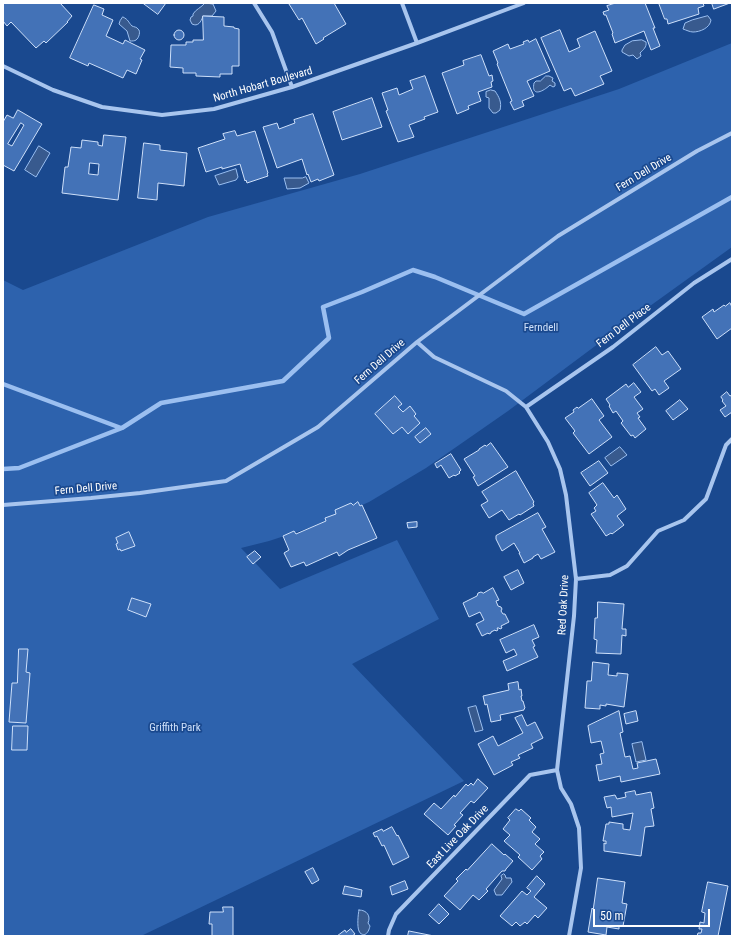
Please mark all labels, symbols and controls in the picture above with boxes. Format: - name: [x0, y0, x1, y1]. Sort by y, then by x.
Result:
- street label: North Hobart Boulevard: [212, 65, 314, 105]
- street label: Fern Dell Drive: [614, 151, 674, 195]
- street label: Fern Dell Place: [594, 301, 654, 351]
- park label: Ferndell: [524, 321, 558, 335]
- street label: Fern Dell Drive: [352, 337, 408, 387]
- street label: Fern Dell Drive: [54, 480, 118, 498]
- street label: Red Oak Drive: [556, 575, 572, 635]
- park label: Griffith Park: [149, 721, 201, 735]
- street label: East Live Oak Drive: [424, 803, 492, 871]
- scale bar: [595, 901, 712, 927]
- text: 50 m: [600, 909, 624, 923]

